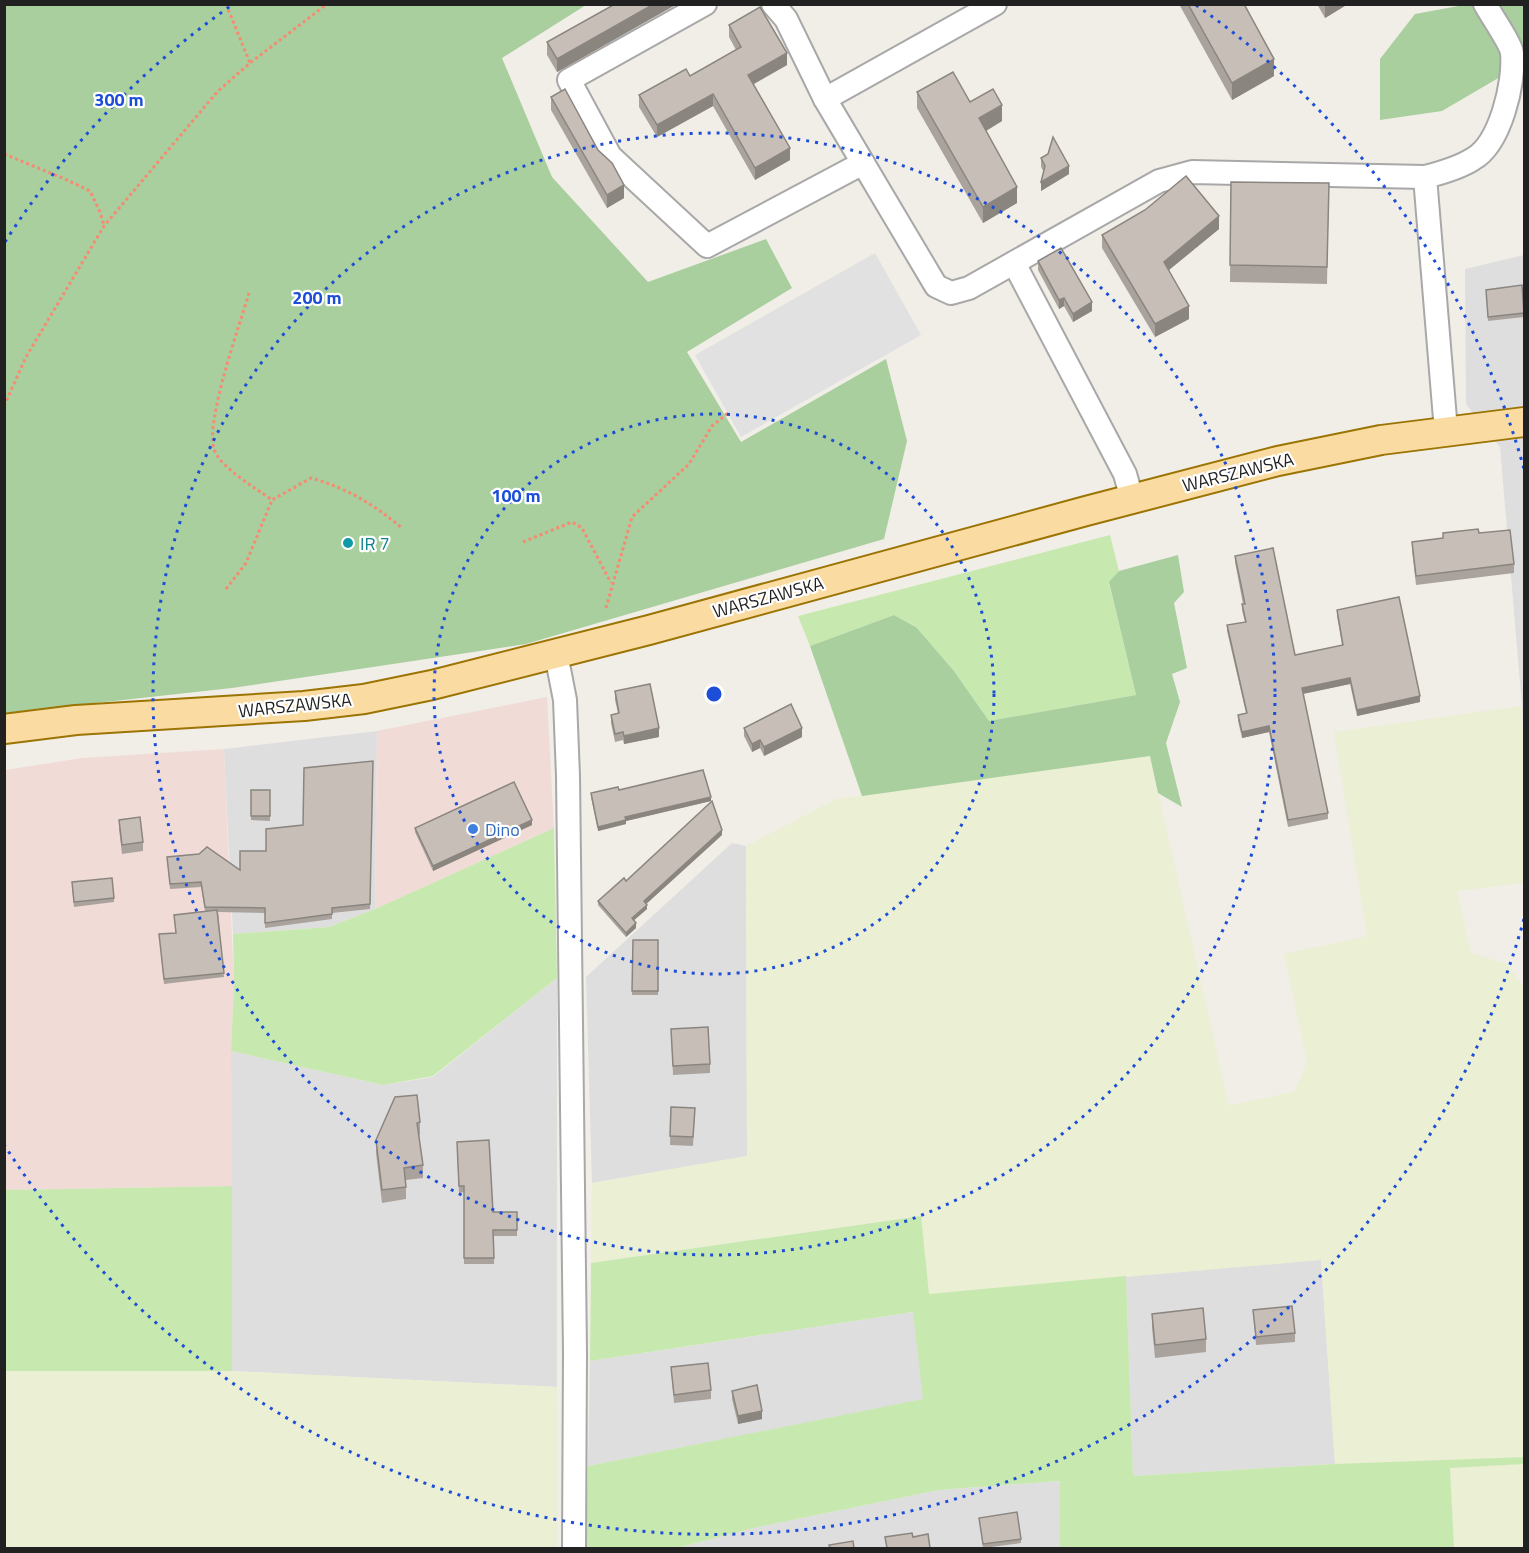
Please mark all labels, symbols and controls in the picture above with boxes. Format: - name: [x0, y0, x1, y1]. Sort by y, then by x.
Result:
- text: 300 m: [94, 86, 144, 113]
- text: 200 m: [292, 284, 342, 311]
- street label: WARSZAWSKA: [1180, 445, 1297, 499]
- text: 100 m: [491, 482, 541, 509]
- place label: IR 7: [360, 530, 390, 557]
- marker: IR 7: [341, 536, 355, 550]
- street label: WARSZAWSKA: [710, 569, 827, 625]
- centre of rings: [704, 684, 724, 704]
- street label: WARSZAWSKA: [237, 686, 353, 724]
- place label: Dino: [485, 816, 520, 843]
- marker: Dino: [466, 822, 480, 836]

